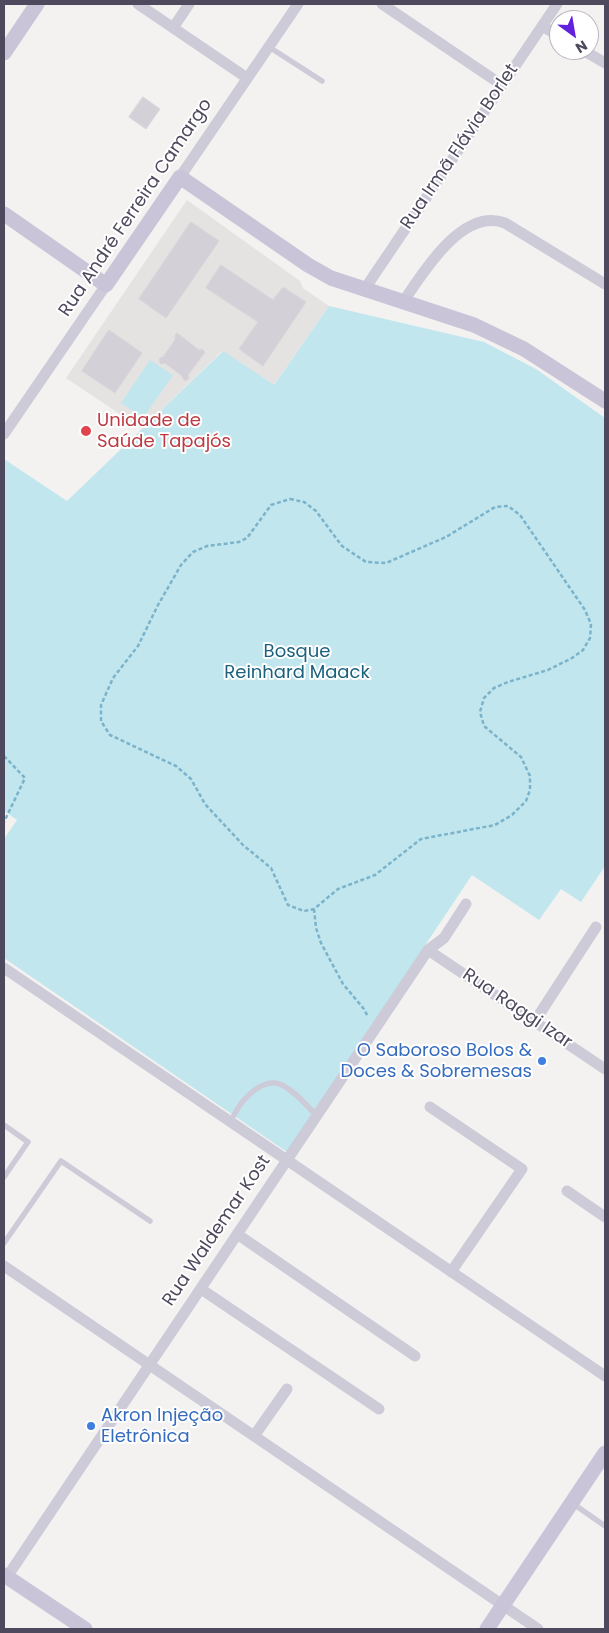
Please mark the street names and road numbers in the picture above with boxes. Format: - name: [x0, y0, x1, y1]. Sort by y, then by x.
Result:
- street label: Rua Irmã Flávia Borlet: [397, 60, 523, 234]
- street label: Rua André Ferreira Camargo: [55, 95, 217, 321]
- street label: Rua Raggi Izar: [458, 964, 576, 1054]
- street label: Rua Waldemar Kost: [158, 1151, 276, 1311]

